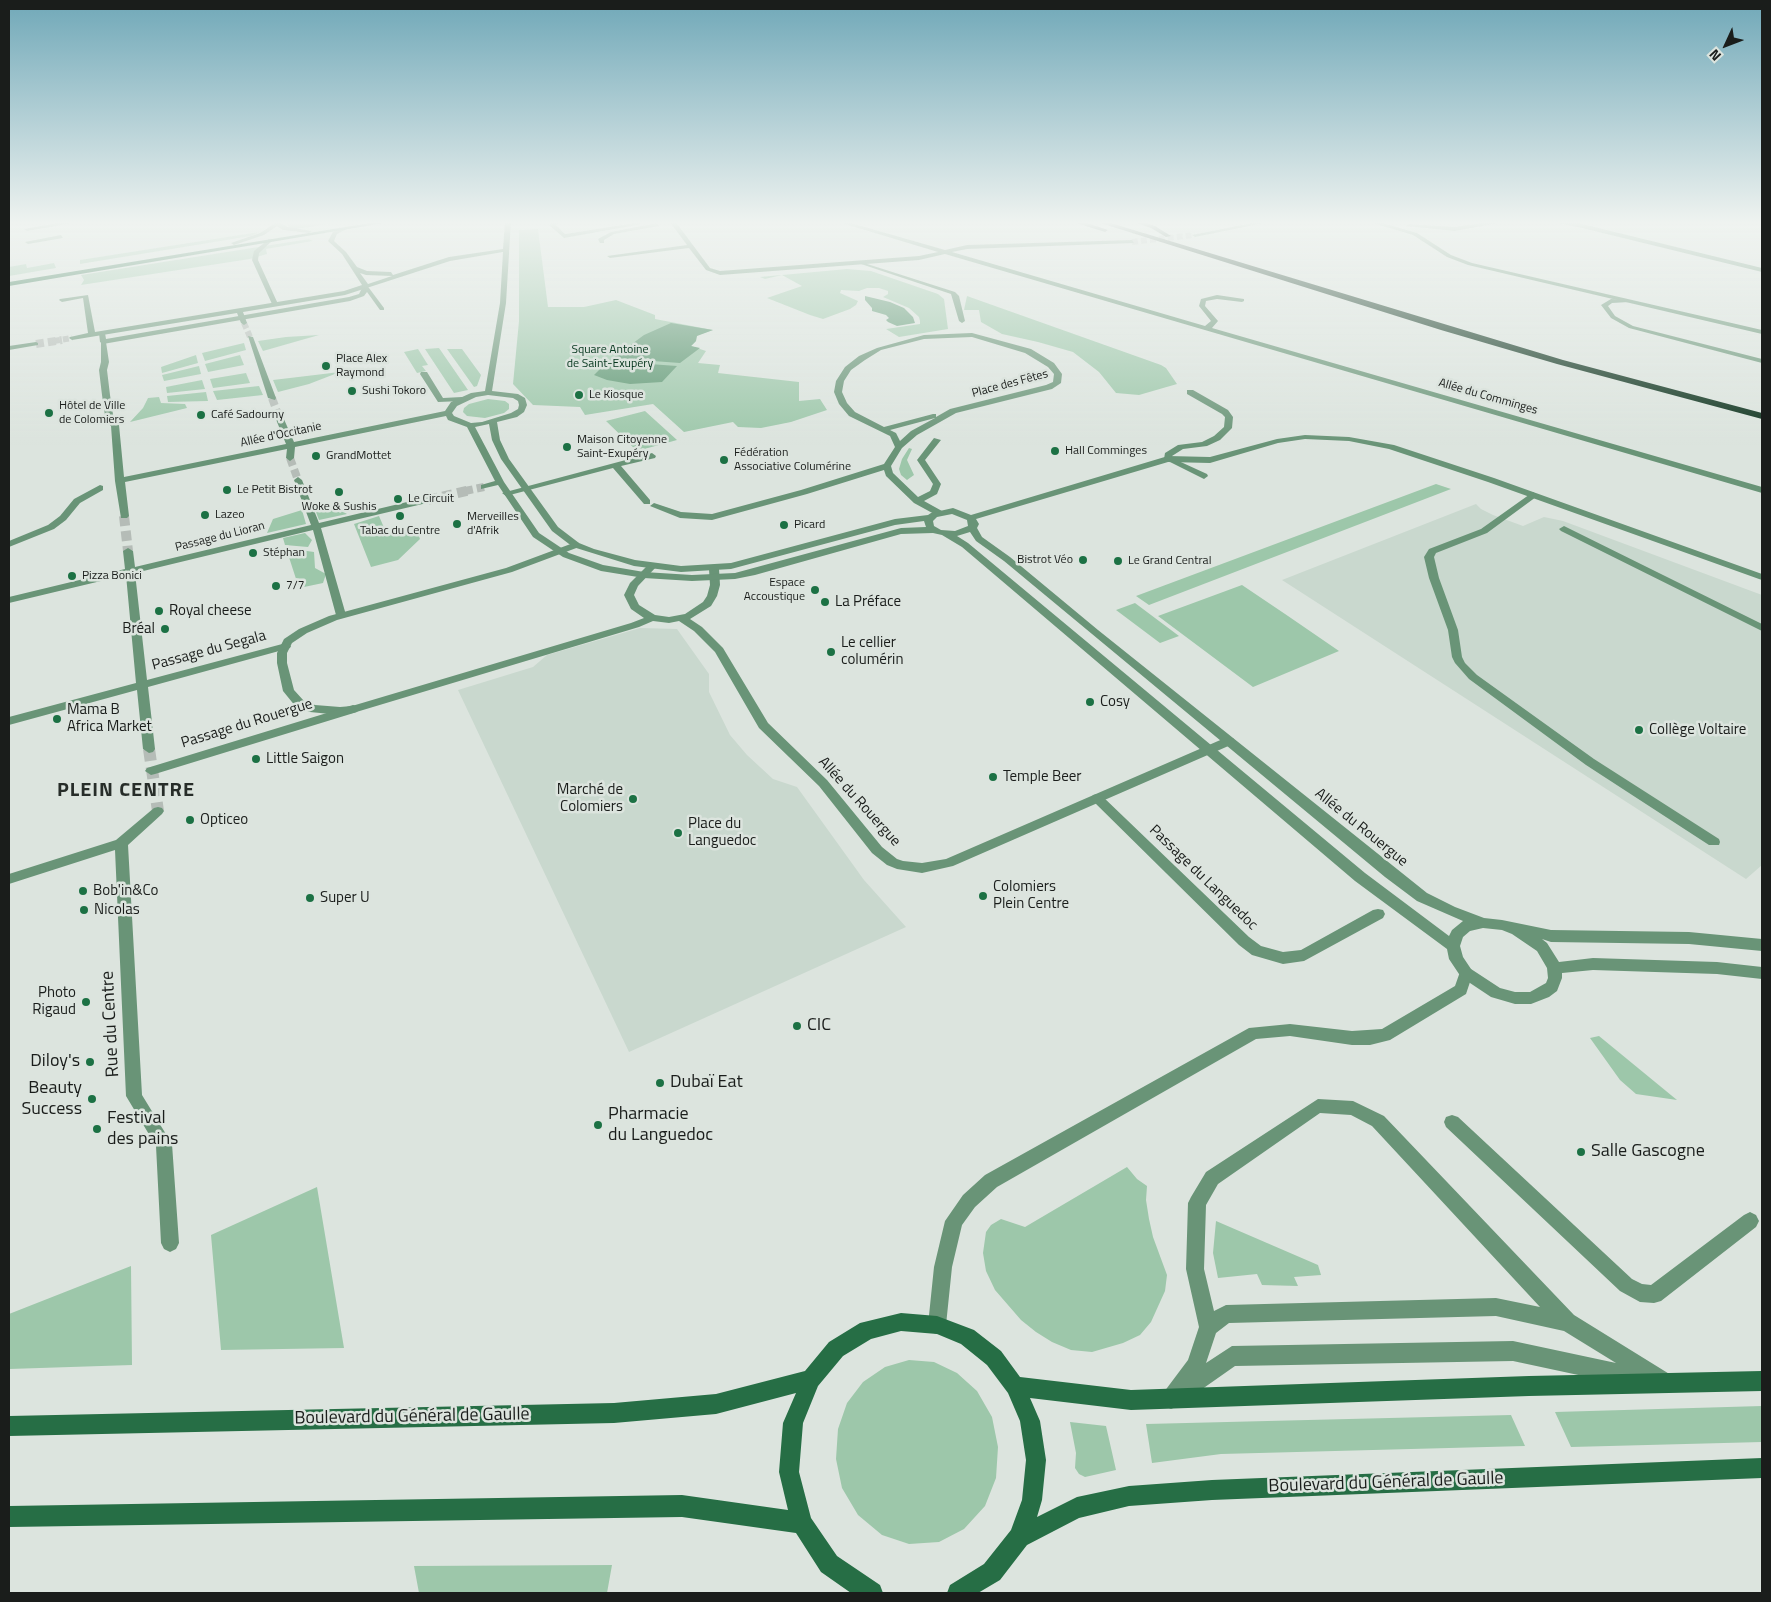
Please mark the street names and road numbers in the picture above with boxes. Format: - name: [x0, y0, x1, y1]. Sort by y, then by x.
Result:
- street label: Place des Fêtes: [970, 367, 1050, 401]
- street label: Allée du Comminges: [1437, 376, 1539, 418]
- street label: Allée d'Occitanie: [239, 419, 323, 451]
- street label: Passage du Lioran: [174, 519, 266, 555]
- street label: Passage du Segala: [150, 627, 268, 675]
- street label: Passage du Rouergue: [179, 695, 315, 753]
- street label: Allée du Rouergue: [814, 753, 904, 851]
- street label: Allée du Rouergue: [1311, 785, 1411, 871]
- street label: Passage du Languedoc: [1145, 822, 1261, 934]
- street label: Rue du Centre: [97, 970, 125, 1078]
- street label: Boulevard du Général de Gaulle: [294, 1404, 530, 1430]
- street label: Boulevard du Général de Gaulle: [1268, 1468, 1504, 1498]

